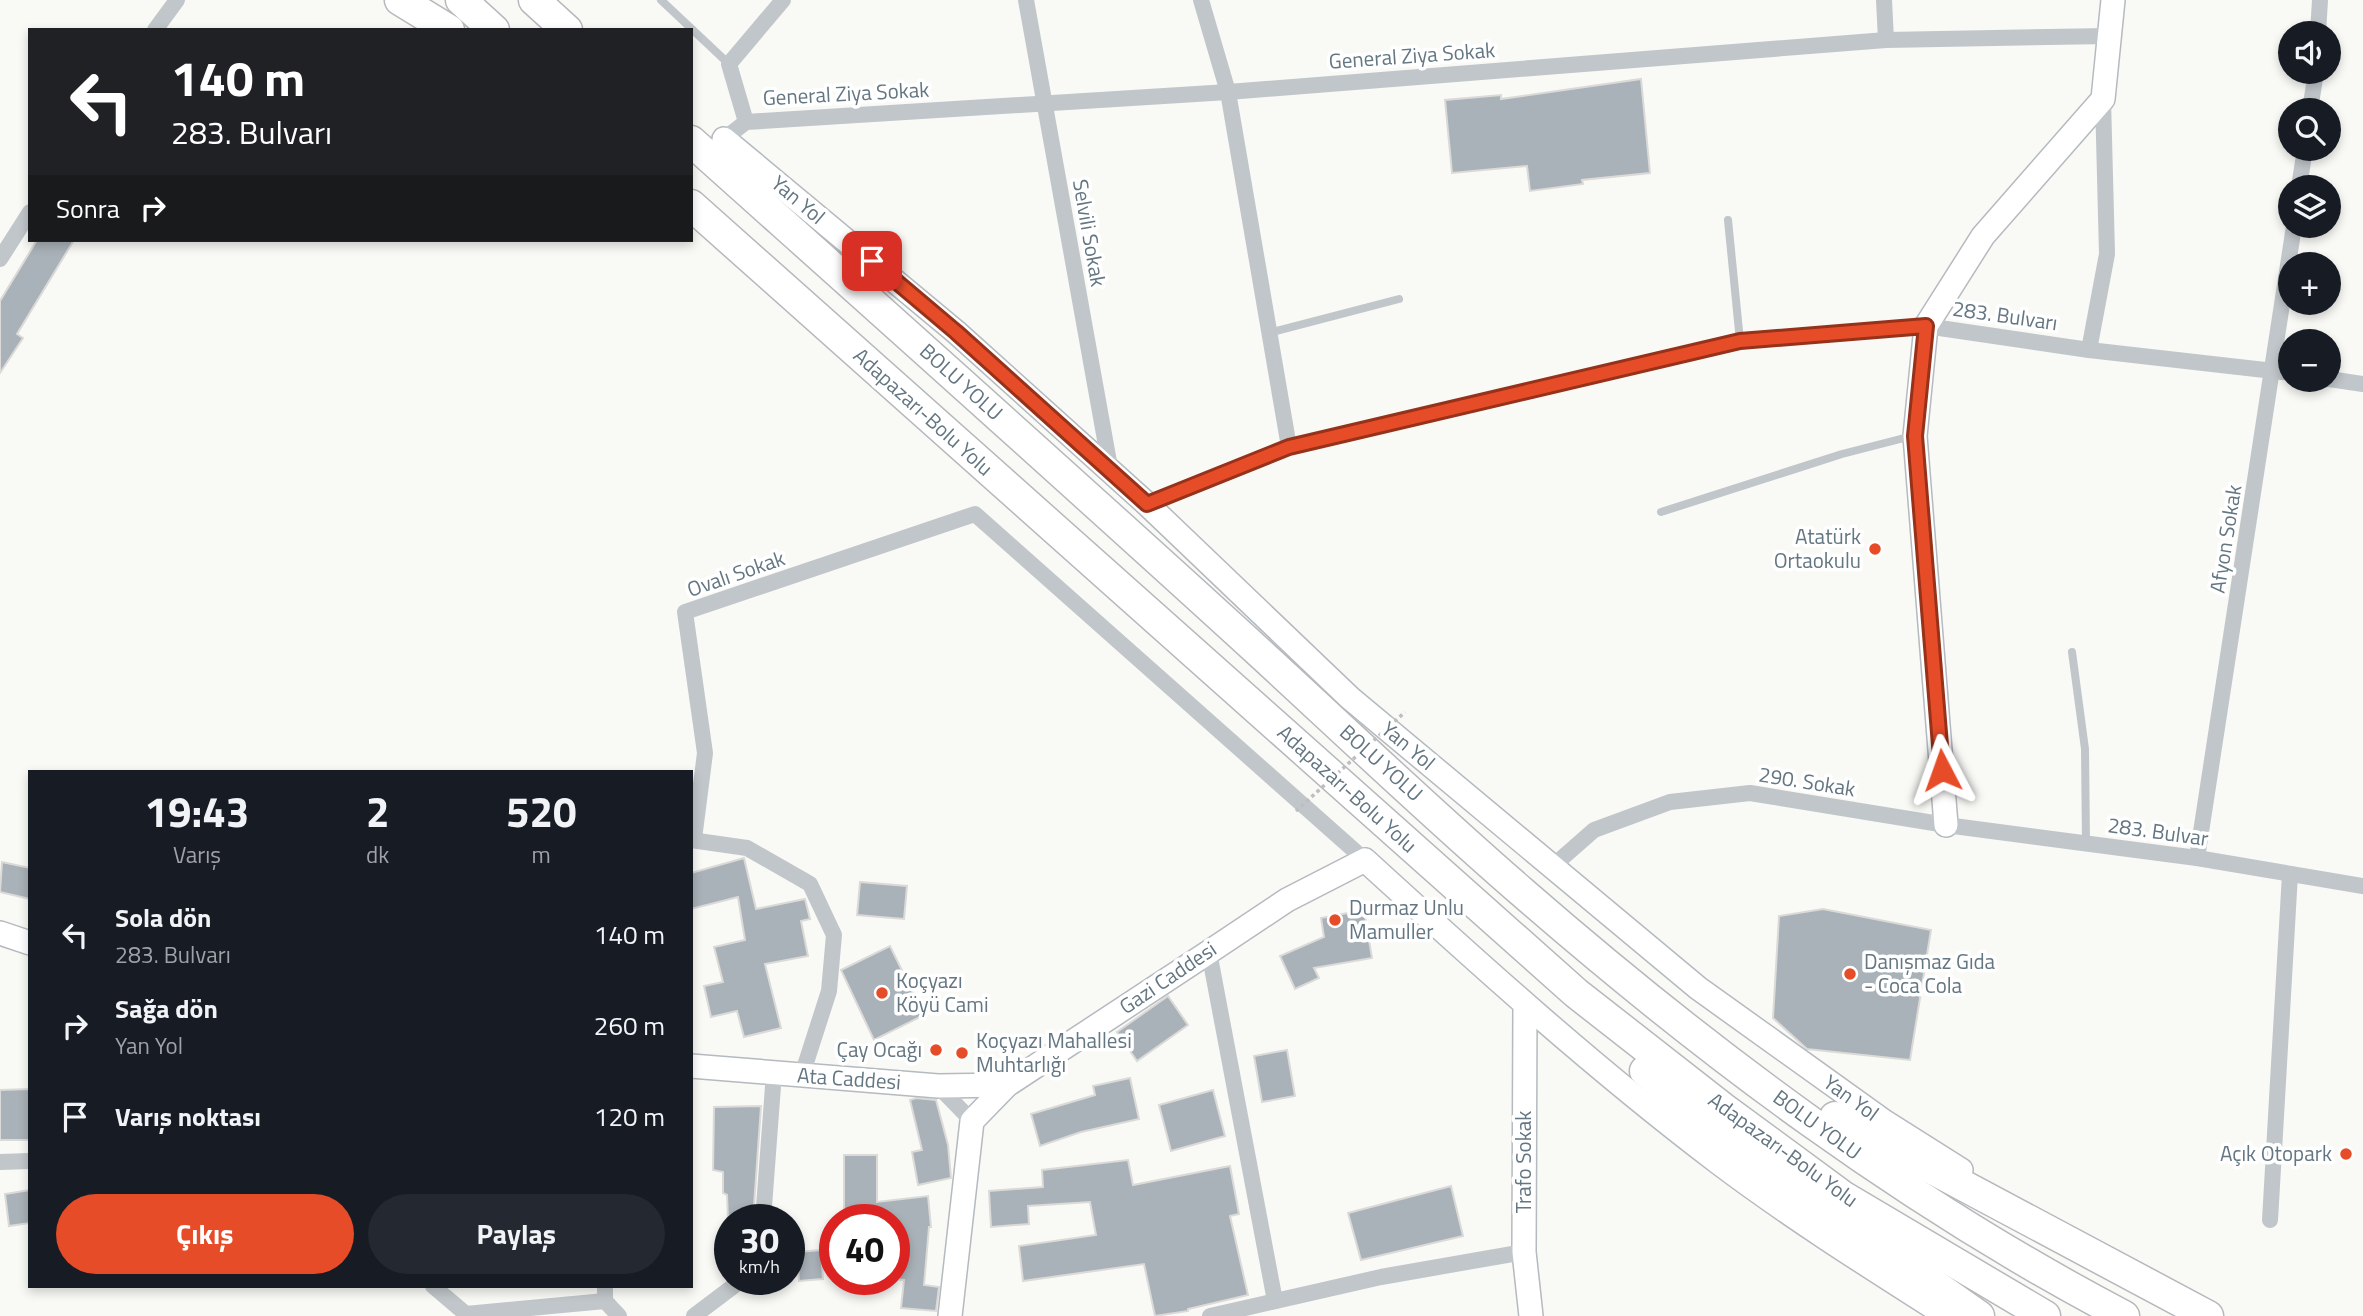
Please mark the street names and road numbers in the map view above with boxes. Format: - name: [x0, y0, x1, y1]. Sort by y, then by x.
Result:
- street label: General Ziya Sokak: [1328, 33, 1496, 77]
- street label: General Ziya Sokak: [762, 73, 930, 113]
- street label: Yan Yol: [765, 167, 833, 231]
- street label: Selvili Sokak: [1065, 177, 1115, 289]
- street label: 283. Bulvarı: [1951, 292, 2060, 338]
- street label: BOLU YOLU: [913, 335, 1010, 427]
- street label: Adapazarı-Bolu Yolu: [847, 340, 1001, 483]
- street label: Afyon Sokak: [2201, 482, 2249, 595]
- street label: Ovalı Sokak: [683, 541, 789, 605]
- street label: Yan Yol: [1375, 713, 1443, 777]
- street label: BOLU YOLU: [1333, 716, 1430, 808]
- street label: Adapazarı-Bolu Yolu: [1271, 717, 1425, 860]
- street label: 290. Sokak: [1757, 758, 1858, 804]
- street label: 283. Bulvar: [2106, 808, 2210, 854]
- street label: Gazi Caddesi: [1112, 933, 1223, 1022]
- street label: Ata Caddesi: [796, 1058, 902, 1098]
- street label: Yan Yol: [1817, 1066, 1886, 1128]
- street label: BOLU YOLU: [1767, 1081, 1868, 1167]
- street label: Adapazarı-Bolu Yolu: [1702, 1084, 1865, 1215]
- street label: Trafo Sokak: [1507, 1111, 1539, 1213]

